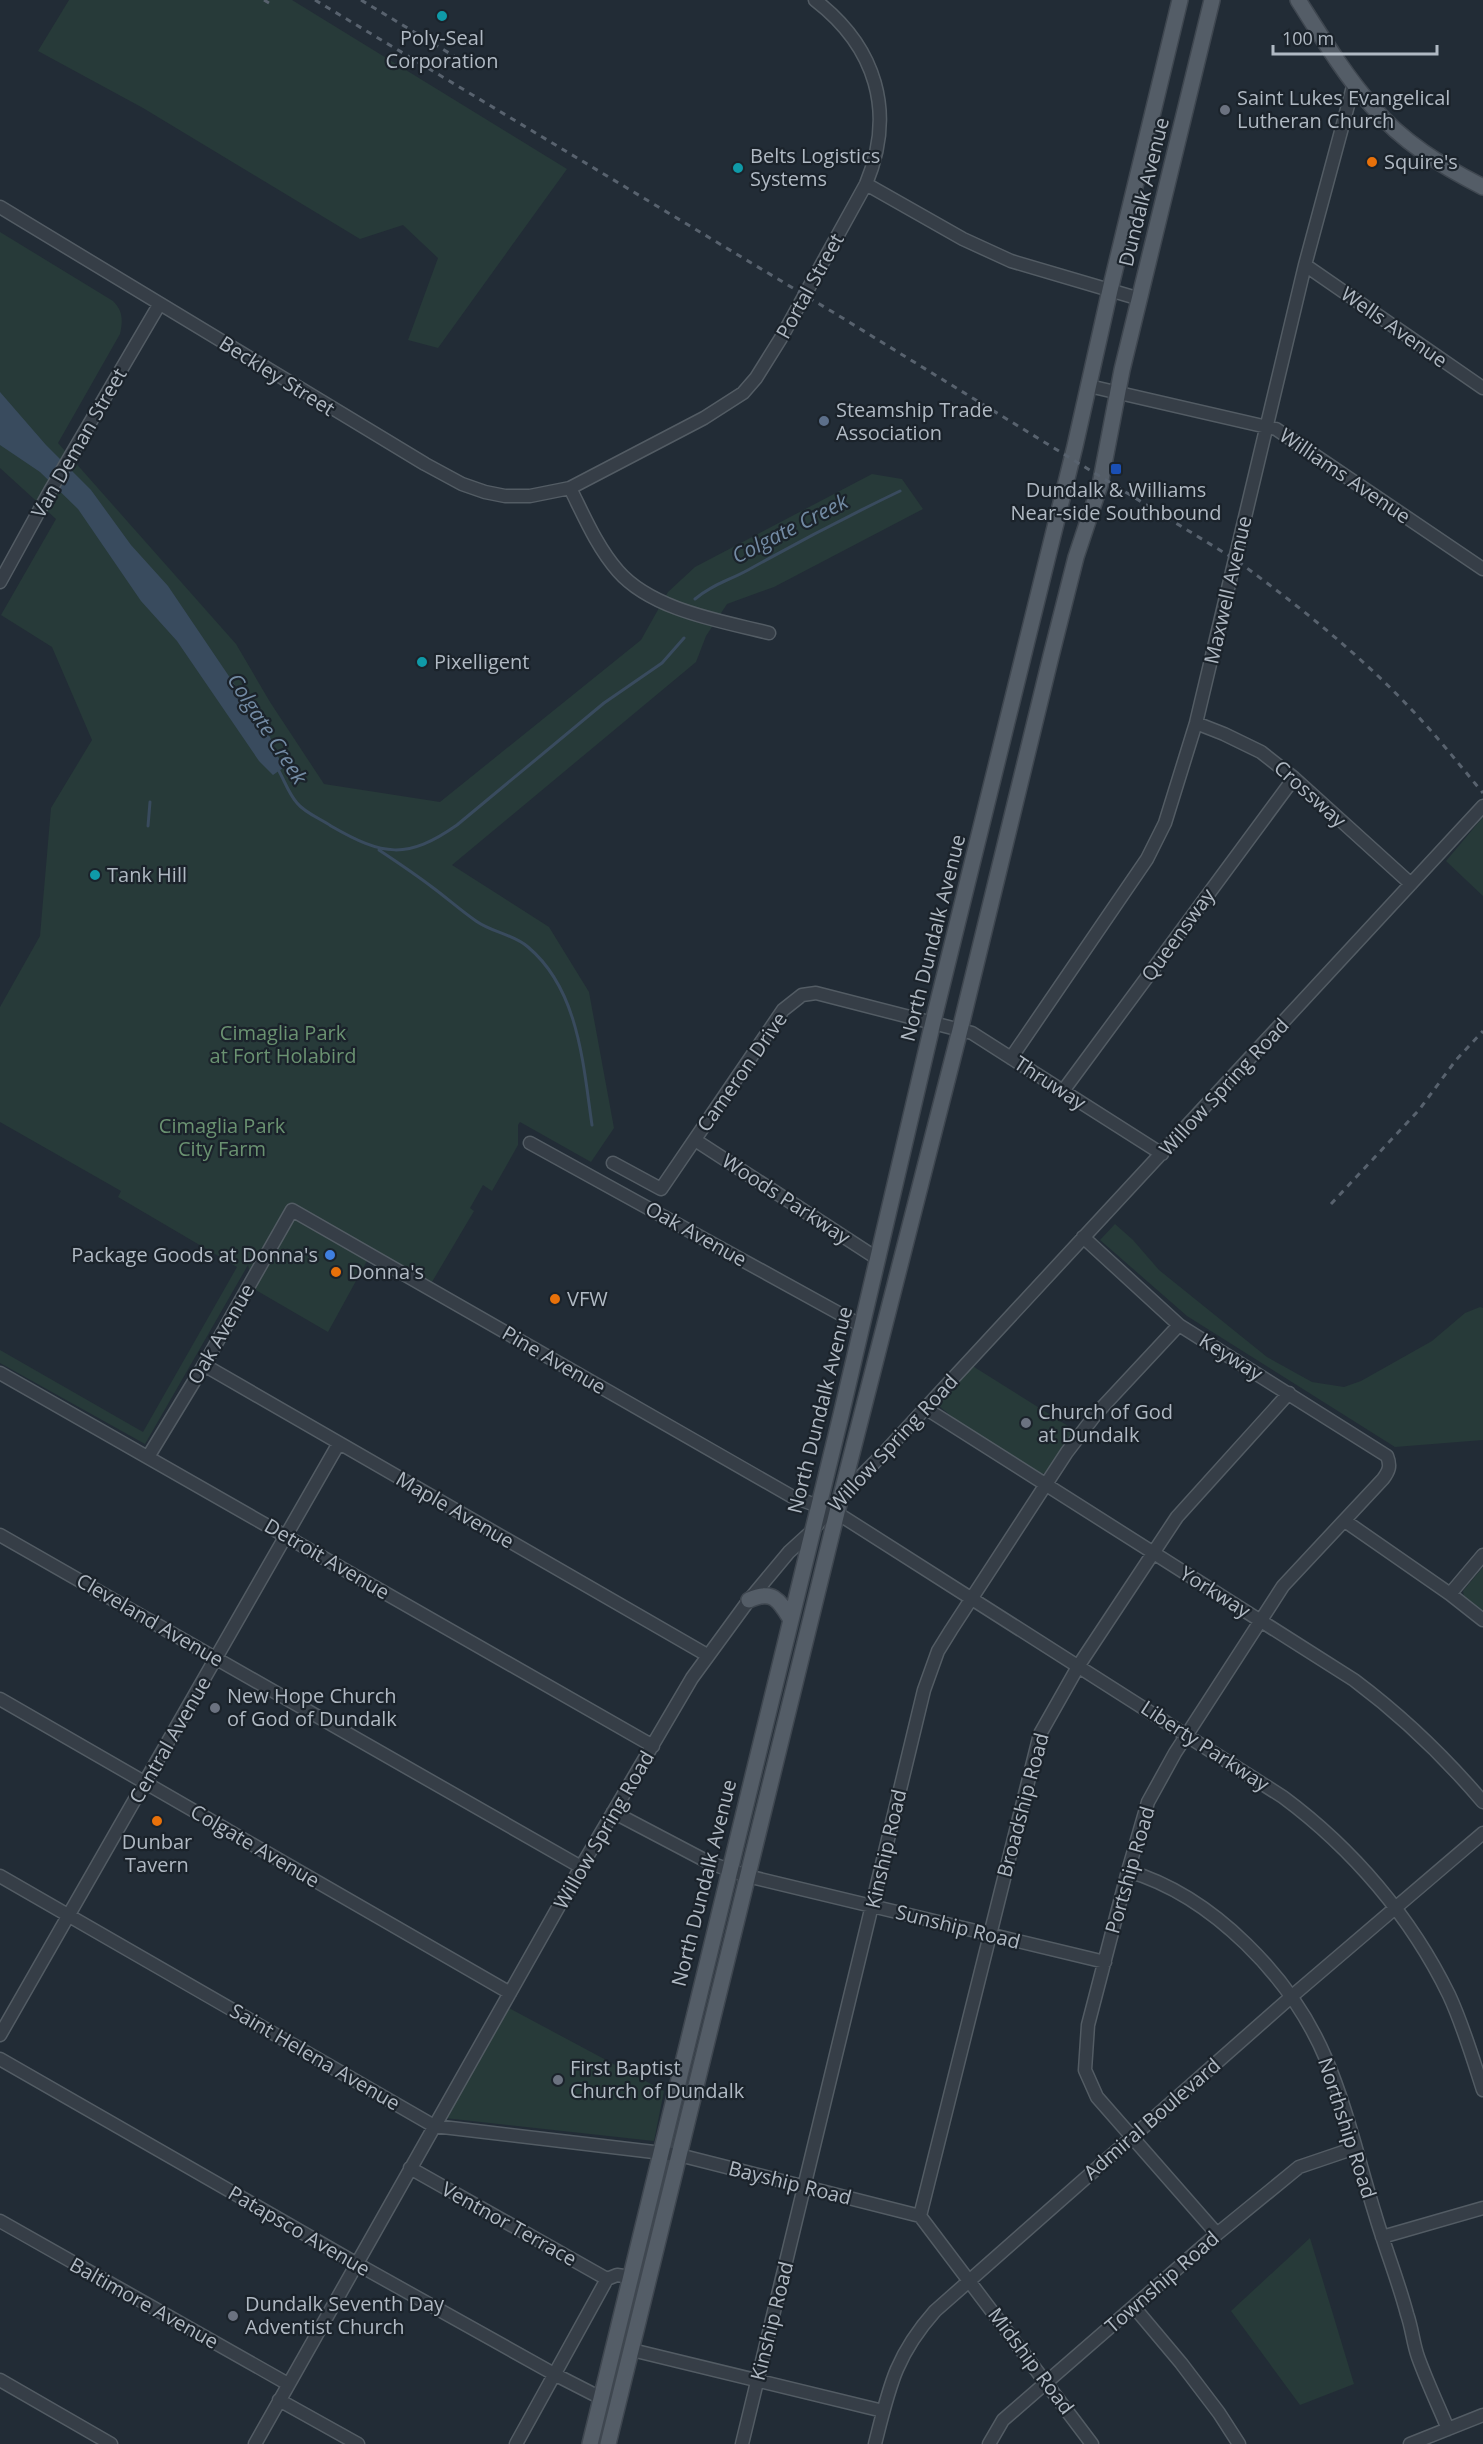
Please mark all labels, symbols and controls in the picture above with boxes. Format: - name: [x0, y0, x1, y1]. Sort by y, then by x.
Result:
- marker: Poly-Seal Corporation: [435, 9, 449, 23]
- scale bar: [1273, 18, 1436, 56]
- place label: Poly-Seal Corporation: [386, 24, 498, 74]
- text: 100 m: [1282, 26, 1334, 50]
- place label: Saint Lukes Evangelical Lutheran Church: [1237, 84, 1450, 134]
- marker: Saint Lukes Evangelical Lutheran Church: [1218, 103, 1232, 117]
- street label: Dundalk Avenue: [1112, 114, 1175, 269]
- place label: Belts Logistics Systems: [750, 142, 880, 192]
- place label: Squire's: [1384, 148, 1458, 175]
- marker: Squire's: [1365, 155, 1379, 169]
- marker: Belts Logistics Systems: [731, 161, 745, 175]
- street label: Portal Street: [769, 228, 850, 343]
- street label: Wells Avenue: [1336, 280, 1453, 373]
- street label: Beckley Street: [214, 329, 340, 422]
- street label: Van Deman Street: [25, 363, 133, 523]
- place label: Steamship Trade Association: [836, 396, 993, 446]
- marker: Steamship Trade Association: [817, 414, 831, 428]
- street label: Williams Avenue: [1274, 422, 1416, 529]
- marker: Dundalk & Williams Near-side Southbound: [1109, 462, 1123, 476]
- place label: Dundalk & Williams Near-side Southbound: [1011, 476, 1221, 526]
- water label: Colgate Creek: [727, 486, 853, 569]
- street label: Maxwell Avenue: [1197, 513, 1258, 667]
- place label: Pixelligent: [434, 648, 529, 675]
- marker: Pixelligent: [415, 655, 429, 669]
- water label: Colgate Creek: [222, 668, 315, 790]
- street label: Crossway: [1268, 754, 1353, 834]
- street label: North Dundalk Avenue: [894, 831, 971, 1044]
- place label: Tank Hill: [107, 861, 187, 888]
- marker: Tank Hill: [88, 868, 102, 882]
- street label: Queensway: [1135, 882, 1221, 987]
- street label: Cameron Drive: [690, 1007, 793, 1137]
- street label: Willow Spring Road: [1153, 1012, 1294, 1161]
- park label: Cimaglia Park at Fort Holabird: [210, 1019, 356, 1069]
- street label: Thruway: [1009, 1049, 1092, 1116]
- park label: Cimaglia Park City Farm: [159, 1112, 286, 1162]
- street label: Woods Parkway: [717, 1147, 856, 1251]
- street label: Oak Avenue: [641, 1195, 752, 1273]
- place label: Package Goods at Donna's: [71, 1241, 318, 1268]
- marker: Package Goods at Donna's: [323, 1248, 337, 1262]
- place label: Donna's: [348, 1258, 424, 1285]
- marker: Donna's: [329, 1265, 343, 1279]
- street label: Oak Avenue: [181, 1278, 260, 1389]
- place label: VFW: [567, 1285, 608, 1312]
- marker: VFW: [548, 1292, 562, 1306]
- street label: North Dundalk Avenue: [781, 1303, 858, 1516]
- street label: Pine Avenue: [498, 1319, 611, 1400]
- street label: Keyway: [1194, 1327, 1269, 1387]
- street label: Willow Spring Road: [822, 1368, 963, 1517]
- place label: Church of God at Dundalk: [1038, 1398, 1173, 1448]
- marker: Church of God at Dundalk: [1019, 1416, 1033, 1430]
- street label: Maple Avenue: [391, 1465, 519, 1554]
- street label: Detroit Avenue: [260, 1512, 395, 1605]
- street label: Yorkway: [1175, 1559, 1257, 1624]
- street label: Cleveland Avenue: [72, 1566, 229, 1673]
- street label: Central Avenue: [122, 1671, 217, 1808]
- place label: New Hope Church of God of Dundalk: [227, 1682, 397, 1732]
- street label: Liberty Parkway: [1136, 1694, 1275, 1798]
- marker: New Hope Church of God of Dundalk: [208, 1701, 222, 1715]
- street label: Broadship Road: [990, 1730, 1055, 1880]
- street label: Willow Spring Road: [547, 1746, 660, 1914]
- street label: North Dundalk Avenue: [665, 1776, 742, 1989]
- street label: Kinship Road: [859, 1787, 912, 1911]
- street label: Colgate Avenue: [186, 1798, 325, 1893]
- street label: Portship Road: [1098, 1803, 1161, 1937]
- marker: Dunbar Tavern: [150, 1814, 164, 1828]
- place label: Dunbar Tavern: [122, 1828, 192, 1878]
- street label: Sunship Road: [893, 1898, 1023, 1955]
- street label: Saint Helena Avenue: [225, 1997, 405, 2116]
- street label: Admiral Boulevard: [1078, 2052, 1226, 2186]
- place label: First Baptist Church of Dundalk: [570, 2054, 745, 2104]
- street label: Northship Road: [1312, 2054, 1383, 2202]
- marker: First Baptist Church of Dundalk: [551, 2073, 565, 2087]
- street label: Bayship Road: [726, 2154, 855, 2211]
- street label: Ventnor Terrace: [437, 2175, 582, 2272]
- street label: Patapsco Avenue: [223, 2179, 375, 2282]
- street label: Township Road: [1099, 2225, 1224, 2339]
- street label: Baltimore Avenue: [65, 2251, 223, 2355]
- street label: Kinship Road: [744, 2259, 799, 2383]
- place label: Dundalk Seventh Day Adventist Church: [245, 2290, 445, 2340]
- street label: Midship Road: [982, 2302, 1080, 2420]
- marker: Dundalk Seventh Day Adventist Church: [226, 2309, 240, 2323]

